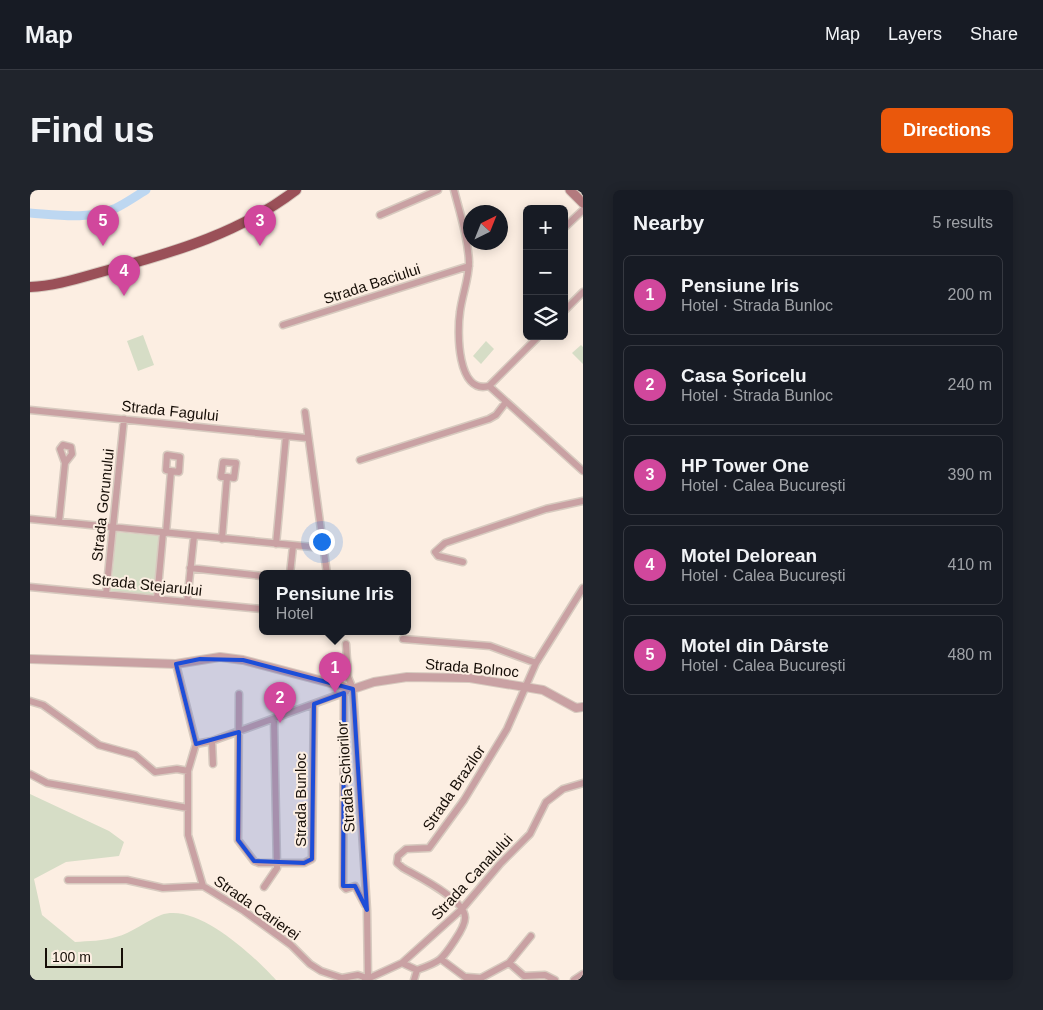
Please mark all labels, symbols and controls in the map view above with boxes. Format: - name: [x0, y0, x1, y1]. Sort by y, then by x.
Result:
- text: Map: [25, 21, 73, 48]
- text: Map: [825, 24, 860, 44]
- text: Layers: [888, 24, 942, 44]
- text: Share: [970, 24, 1018, 44]
- button: Directions: [881, 108, 1013, 153]
- text: Find us: [30, 110, 154, 149]
- pin: 5: [87, 205, 119, 246]
- pin: 3: [244, 205, 276, 246]
- north arrow: [463, 205, 508, 250]
- map controls: [523, 205, 568, 340]
- button: +: [523, 205, 568, 250]
- text: Nearby: [633, 211, 704, 234]
- text: 5 results: [933, 214, 993, 231]
- button: −: [523, 250, 568, 295]
- pin: 4: [108, 255, 140, 296]
- street label: Strada Baciului: [321, 260, 422, 307]
- text: Pensiune Iris: [681, 275, 799, 296]
- text: 1: [646, 286, 654, 303]
- text: 200 m: [948, 286, 992, 303]
- button: layers: [523, 295, 568, 340]
- text: Hotel · Strada Bunloc: [681, 297, 833, 314]
- text: Casa Șoricelu: [681, 365, 807, 386]
- text: 2: [646, 376, 654, 393]
- text: 240 m: [948, 376, 992, 393]
- text: Hotel · Strada Bunloc: [681, 387, 833, 404]
- street label: Strada Fagului: [121, 397, 219, 424]
- street label: Strada Gorunului: [88, 448, 117, 562]
- text: HP Tower One: [681, 455, 809, 476]
- text: 3: [646, 466, 654, 483]
- text: 390 m: [948, 466, 992, 483]
- text: Hotel · Calea București: [681, 477, 846, 494]
- your location: [309, 529, 335, 555]
- text: Motel Delorean: [681, 545, 817, 566]
- text: 4: [646, 556, 654, 573]
- text: 410 m: [948, 556, 992, 573]
- text: Hotel · Calea București: [681, 567, 846, 584]
- street label: Strada Stejarului: [91, 570, 203, 599]
- popup: [259, 570, 411, 635]
- text: Pensiune Iris: [276, 583, 394, 604]
- text: Hotel: [276, 605, 313, 622]
- text: Motel din Dârste: [681, 635, 829, 656]
- text: 5: [646, 646, 654, 663]
- text: 480 m: [948, 646, 992, 663]
- pin: 1: [319, 652, 351, 693]
- street label: Strada Bolnoc: [424, 655, 520, 680]
- text: Hotel · Calea București: [681, 657, 846, 674]
- pin: 2: [264, 682, 296, 723]
- street label: Strada Schiorilor: [333, 721, 358, 833]
- street label: Strada Brazilor: [419, 742, 488, 834]
- street label: Strada Bunloc: [292, 752, 309, 847]
- street label: Strada Canalului: [428, 830, 516, 923]
- street label: Strada Carierei: [211, 872, 303, 943]
- scale bar: [45, 945, 122, 968]
- text: 100 m: [52, 949, 91, 965]

